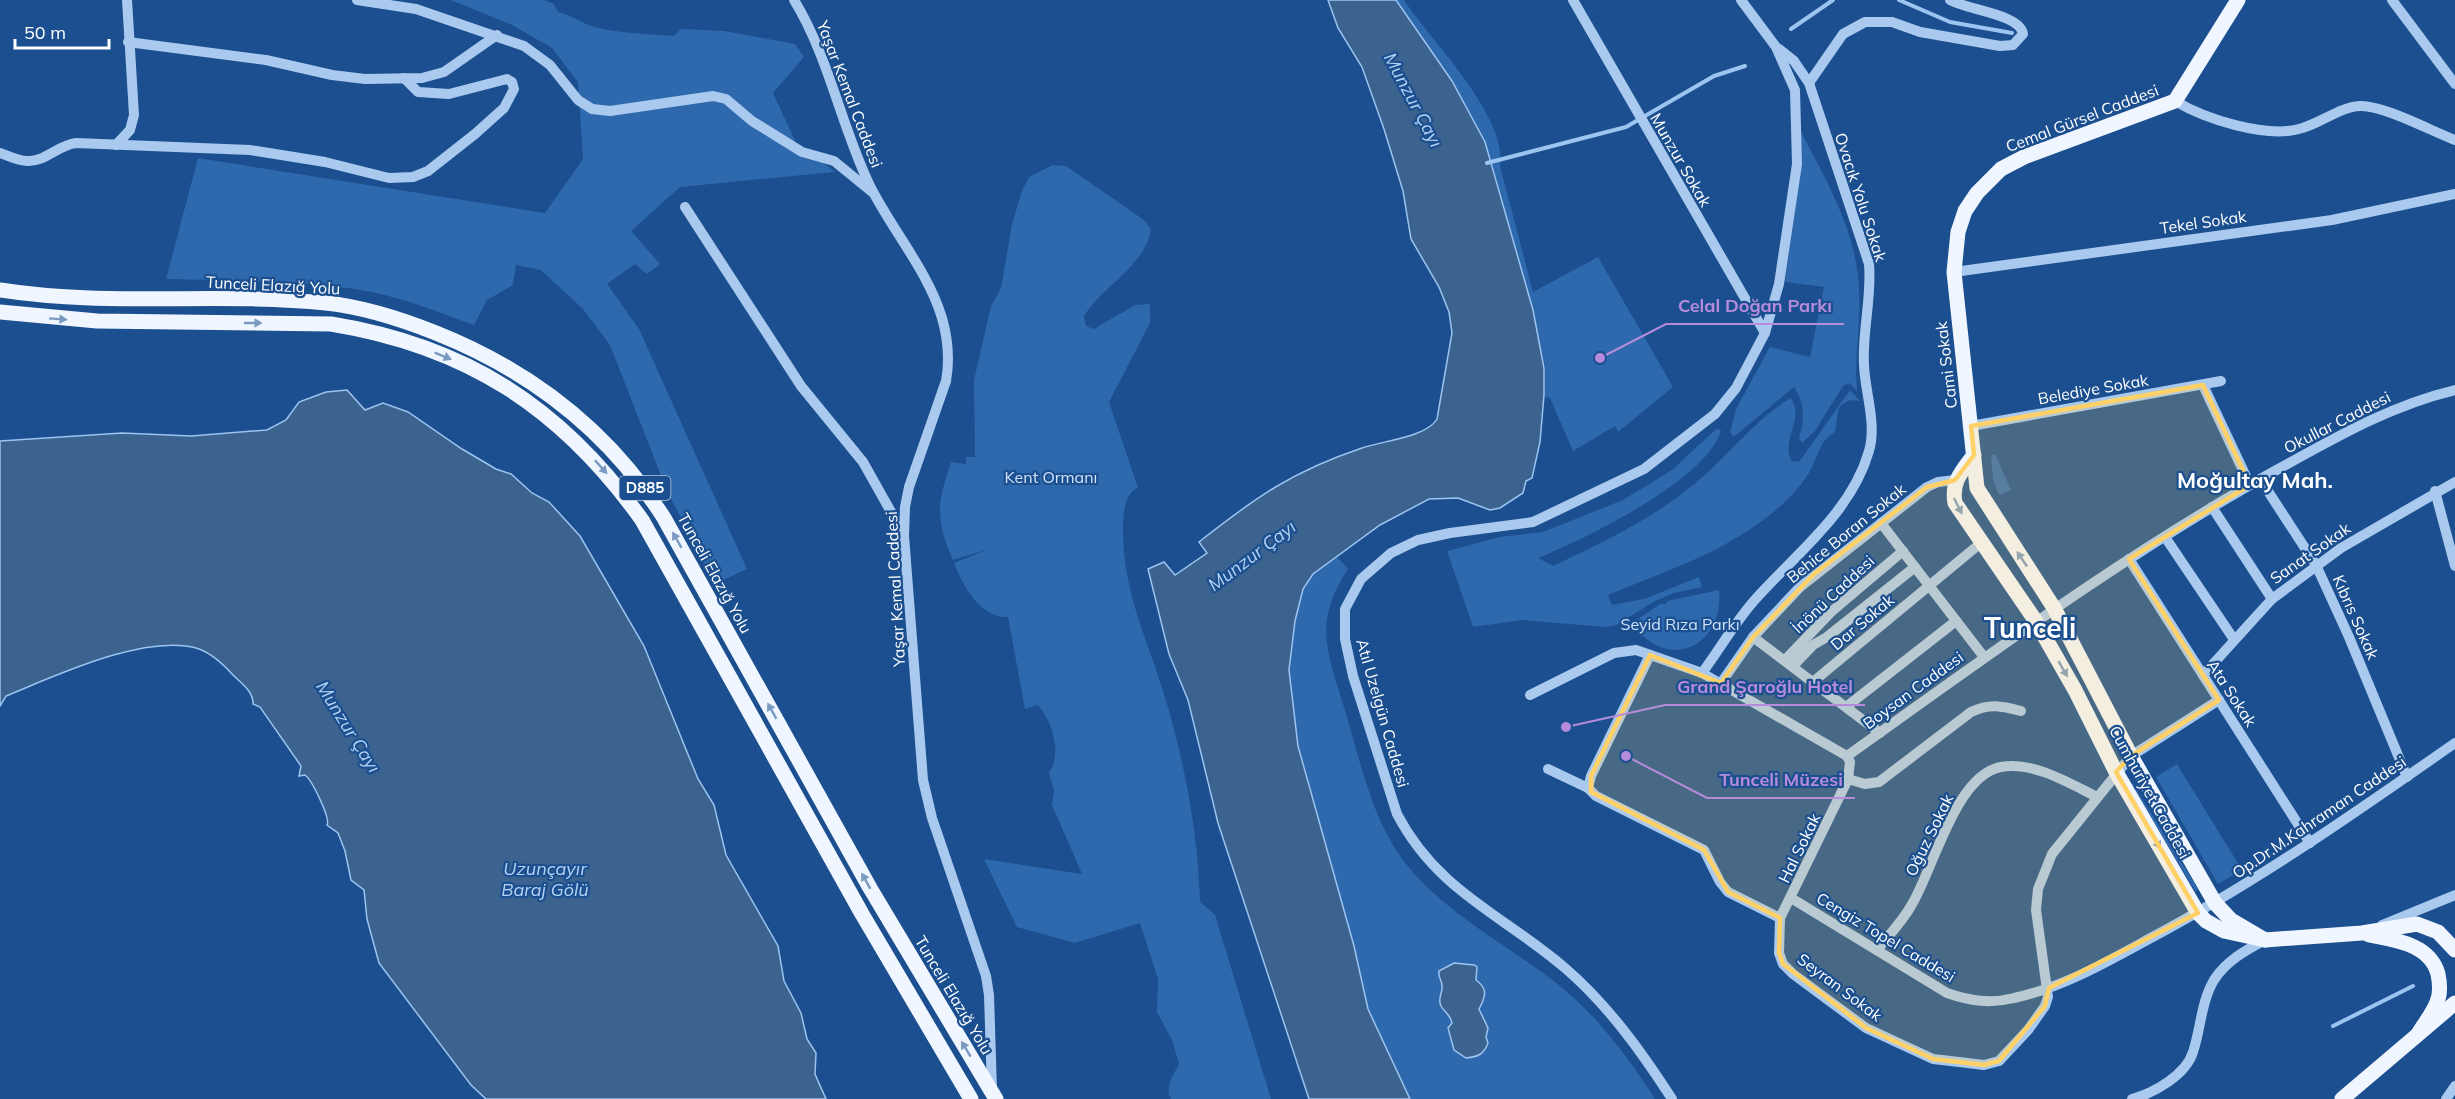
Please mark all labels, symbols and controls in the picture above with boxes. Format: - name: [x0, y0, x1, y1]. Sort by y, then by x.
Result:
- scale bar: [15, 12, 110, 50]
- street label: Yaşar Kemal Caddesi: [812, 17, 887, 170]
- text: 50 m: [24, 21, 66, 44]
- water label: Munzur Çayı: [1379, 48, 1448, 151]
- street label: Cemal Gürsel Caddesi: [2003, 80, 2161, 156]
- street label: Munzur Sokak: [1646, 110, 1716, 211]
- street label: Ovacık Yolu Sokak: [1831, 130, 1892, 265]
- street label: Tekel Sokak: [2159, 206, 2248, 238]
- street label: Tunceli Elazığ Yolu: [205, 271, 341, 299]
- callout: Celal Doğan Parkı: [1666, 288, 1844, 324]
- text: Celal Doğan Parkı: [1678, 294, 1832, 317]
- one-way arrow: [49, 314, 68, 323]
- one-way arrow: [243, 318, 262, 328]
- street label: Cami Sokak: [1931, 320, 1961, 410]
- one-way arrow: [434, 351, 452, 361]
- street label: Belediye Sokak: [2036, 369, 2151, 409]
- street label: Okullar Caddesi: [2280, 387, 2394, 457]
- one-way arrow: [594, 459, 607, 474]
- district label: Moğultay Mah.: [2177, 466, 2333, 494]
- park label: Kent Ormanı: [1005, 467, 1097, 487]
- road number: D885: [620, 476, 670, 500]
- street label: Behice Boran Sokak: [1782, 478, 1910, 587]
- one-way arrow: [1954, 497, 1963, 514]
- street label: Tunceli Elazığ Yolu: [674, 509, 756, 637]
- street label: Yaşar Kemal Caddesi: [881, 511, 909, 668]
- water label: Munzur Çayı: [1203, 515, 1300, 596]
- street label: Sanat Sokak: [2266, 518, 2355, 588]
- one-way arrow: [672, 532, 682, 549]
- street label: İnönü Caddesi: [1788, 551, 1878, 637]
- one-way arrow: [2016, 551, 2028, 567]
- street label: Kıbrıs Sokak: [2328, 572, 2384, 663]
- street label: Dar Sokak: [1826, 589, 1898, 654]
- district label: Tunceli: [1984, 610, 2076, 645]
- park label: Seyid Rıza Parkı: [1620, 614, 1740, 634]
- street label: Atıl Uzelgün Caddesi: [1352, 636, 1414, 790]
- street label: Boysan Caddesi: [1859, 647, 1967, 733]
- street label: Ata Sokak: [2203, 656, 2262, 731]
- one-way arrow: [2058, 661, 2069, 677]
- callout: Grand Şaroğlu Hotel: [1665, 669, 1865, 705]
- text: Grand Şaroğlu Hotel: [1677, 675, 1853, 698]
- water label: Munzur Çayı: [311, 677, 386, 777]
- one-way arrow: [767, 702, 777, 719]
- street label: Cumhuriyet Caddesi: [2105, 722, 2195, 862]
- street label: Op.Dr.M.Kahraman Caddesi: [2228, 751, 2410, 883]
- callout: Tunceli Müzesi: [1707, 762, 1855, 798]
- text: Tunceli Müzesi: [1719, 768, 1843, 791]
- street label: Oğuz Sokak: [1901, 790, 1958, 879]
- street label: Hal Sokak: [1774, 809, 1825, 886]
- one-way arrow: [2151, 833, 2161, 850]
- water label: Uzunçayır Baraj Gölü: [501, 857, 589, 901]
- one-way arrow: [861, 873, 871, 890]
- street label: Cengiz Topel Caddesi: [1813, 888, 1959, 986]
- street label: Tunceli Elazığ Yolu: [911, 932, 997, 1058]
- street label: Seyran Sokak: [1794, 949, 1887, 1026]
- one-way arrow: [960, 1041, 971, 1057]

